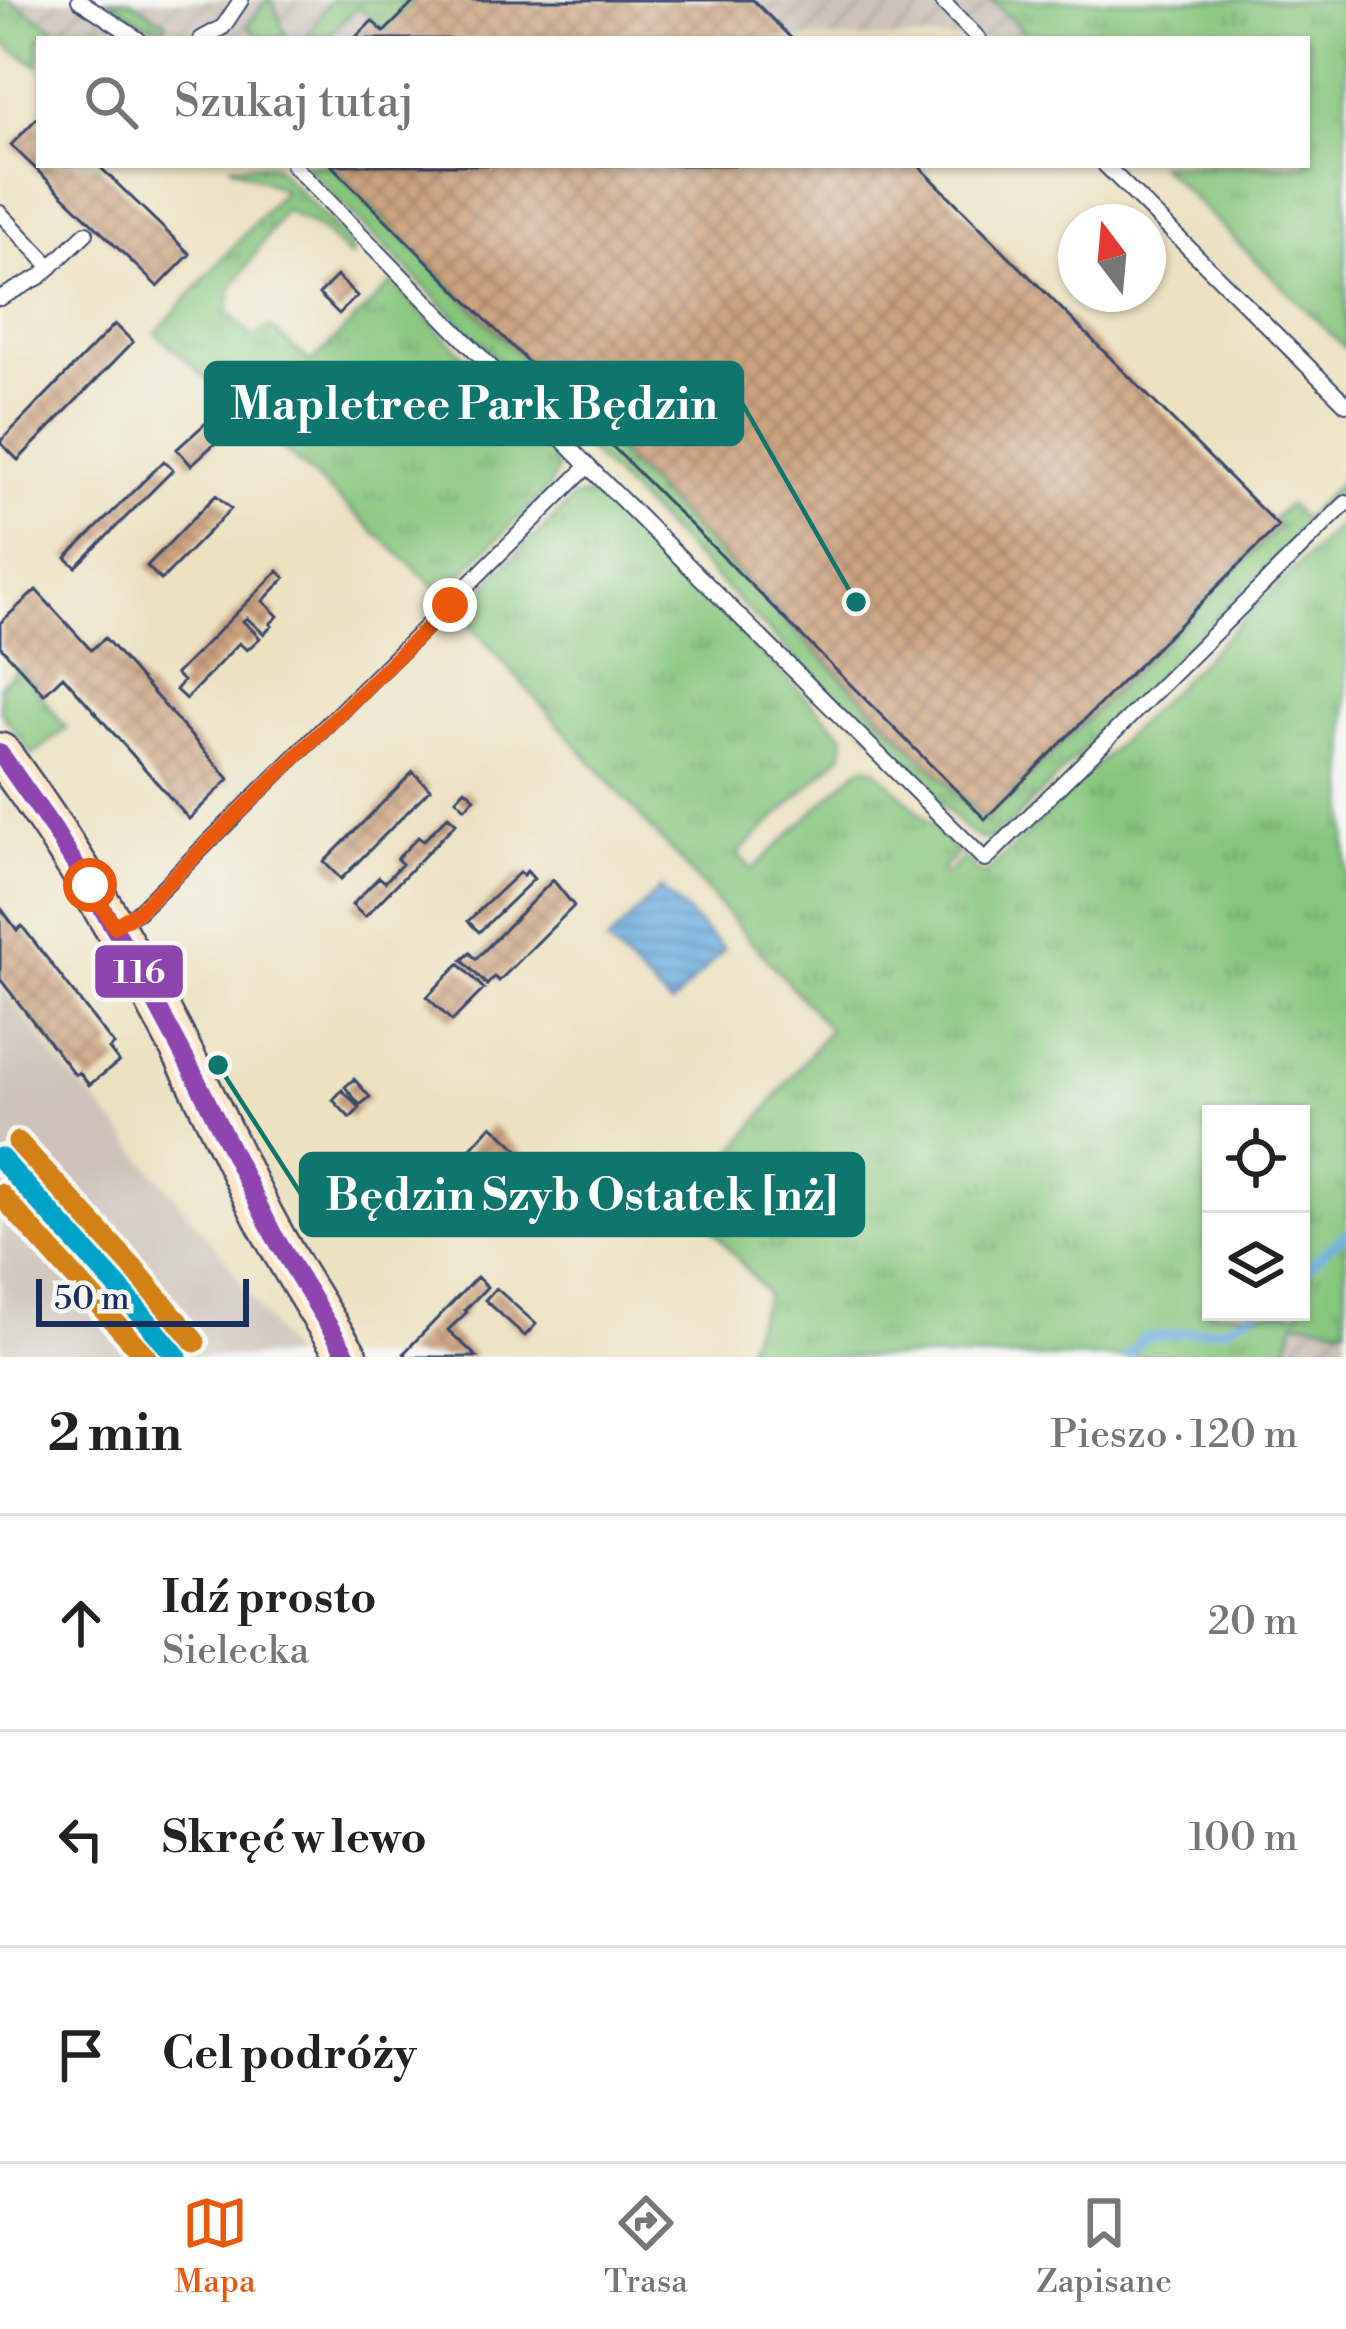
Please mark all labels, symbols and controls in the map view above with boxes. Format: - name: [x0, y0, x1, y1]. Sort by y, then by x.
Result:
- search box: [36, 36, 1310, 168]
- icon: search: [78, 69, 144, 135]
- text: Szukaj tutaj: [174, 74, 414, 131]
- north arrow: [1058, 204, 1166, 312]
- callout: Mapletree Park Będzin: [206, 363, 742, 444]
- text: Mapletree Park Będzin: [230, 377, 718, 434]
- route end: [423, 578, 477, 632]
- route start: [63, 858, 117, 912]
- line badge: 116: [93, 943, 185, 1000]
- text: 116: [113, 953, 165, 994]
- map controls: [1202, 1105, 1310, 1321]
- button: locate: [1202, 1105, 1310, 1213]
- callout: Będzin Szyb Ostatek [nż]: [301, 1154, 863, 1235]
- text: Będzin Szyb Ostatek [nż]: [325, 1168, 839, 1225]
- button: layers: [1202, 1213, 1310, 1321]
- scale bar: [36, 1273, 249, 1326]
- text: 50 m: [54, 1279, 130, 1320]
- text: 2 min: [48, 1403, 182, 1467]
- text: Pieszo · 120 m: [1051, 1411, 1298, 1460]
- text: Idź prosto: [162, 1570, 377, 1627]
- icon: ahead: [48, 1590, 114, 1656]
- text: 20 m: [1208, 1598, 1298, 1647]
- text: Sielecka: [162, 1627, 309, 1676]
- icon: left: [48, 1806, 114, 1872]
- text: Skręć w lewo: [162, 1810, 427, 1867]
- text: 100 m: [1189, 1814, 1298, 1863]
- icon: arrive: [48, 2022, 114, 2088]
- text: Cel podróży: [162, 2026, 417, 2083]
- tab: Mapa: [174, 2190, 256, 2303]
- tab: Trasa: [604, 2190, 688, 2303]
- tab: Zapisane: [1036, 2190, 1172, 2303]

